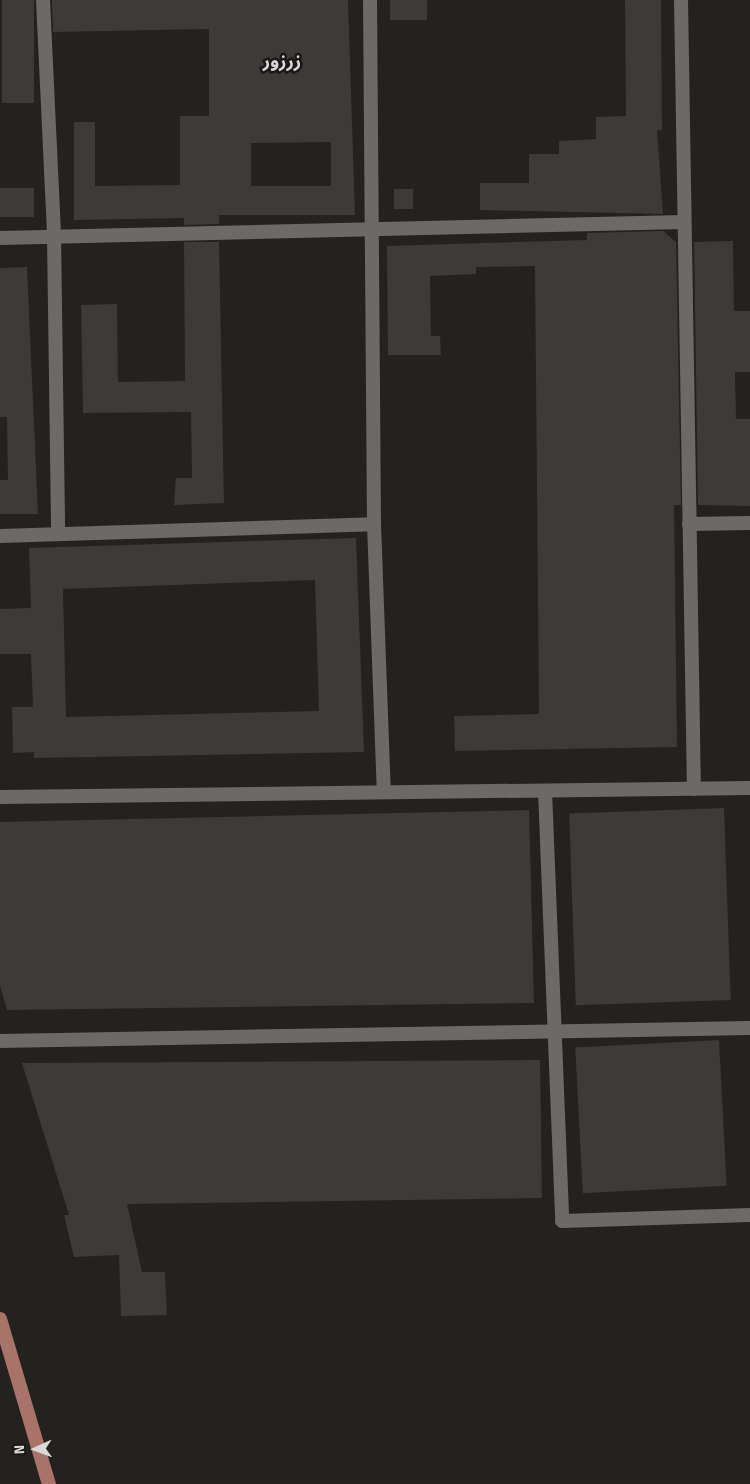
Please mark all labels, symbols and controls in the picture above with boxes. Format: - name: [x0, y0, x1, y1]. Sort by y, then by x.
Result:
- district label: زرزور: [263, 50, 301, 72]
- north arrow: [10, 1424, 60, 1474]
- text: N: [11, 1445, 28, 1454]

